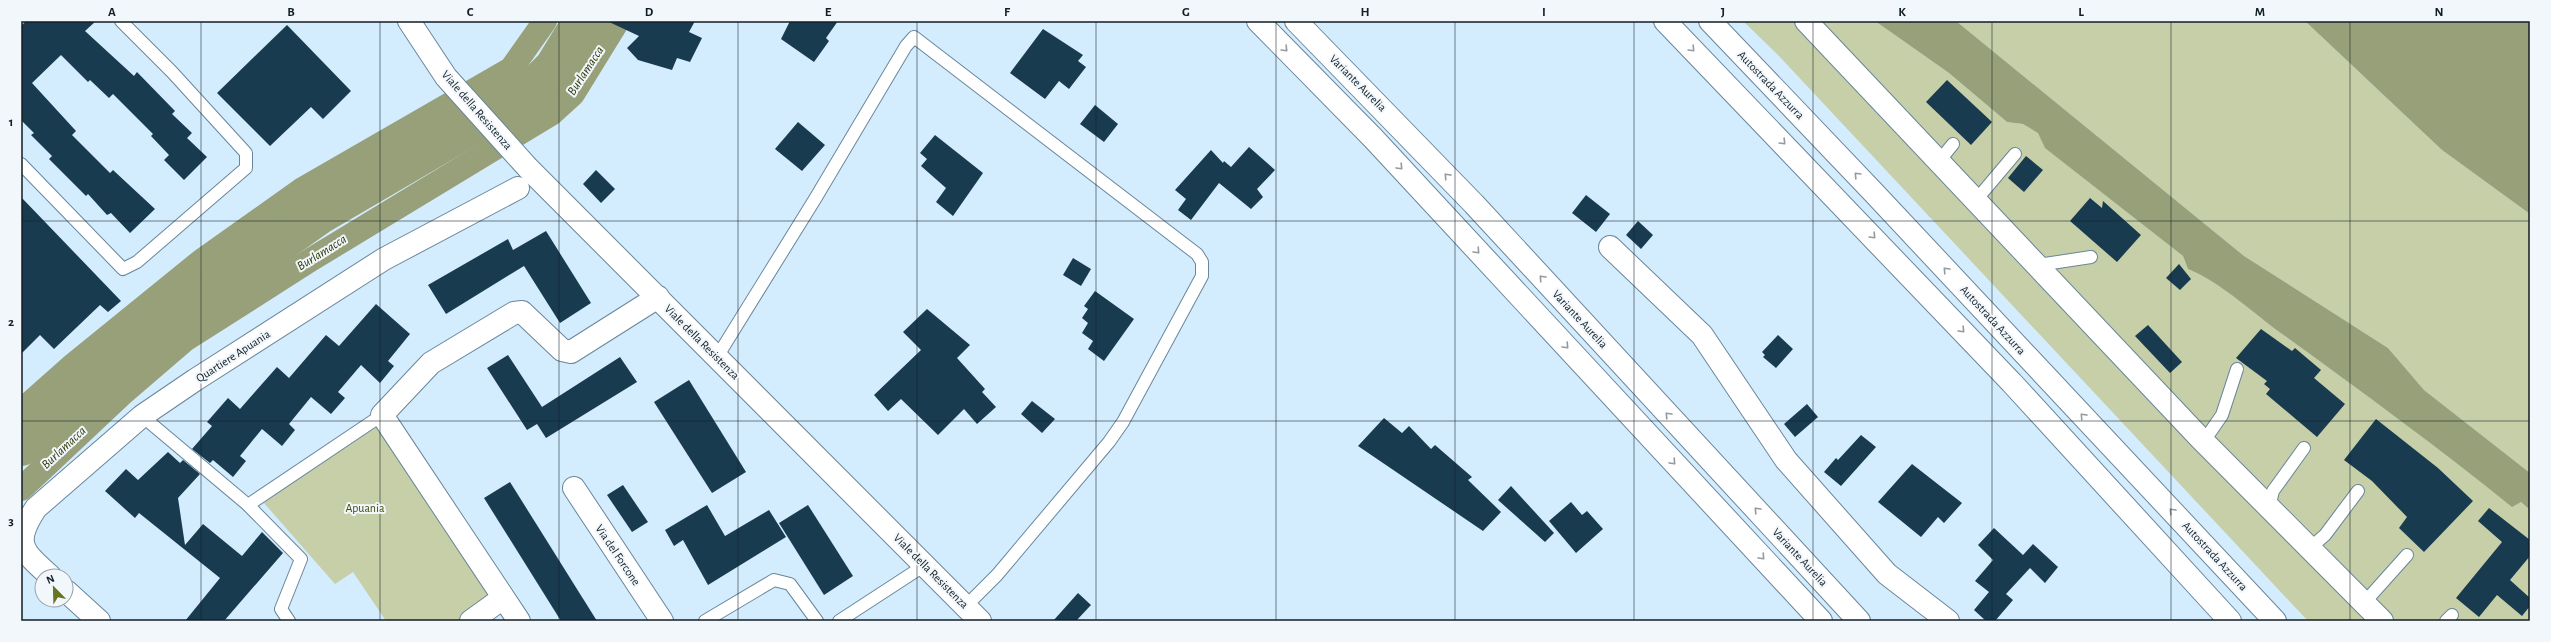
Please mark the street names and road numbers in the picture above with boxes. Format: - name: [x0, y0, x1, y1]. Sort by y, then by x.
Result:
- street label: Autostrada Azzurra: [1736, 49, 1807, 122]
- street label: Variante Aurelia: [1327, 52, 1389, 114]
- street label: Viale della Resistenza: [440, 68, 515, 152]
- street label: Autostrada Azzurra: [1958, 283, 2028, 357]
- street label: Variante Aurelia: [1550, 288, 1610, 351]
- street label: Viale della Resistenza: [662, 302, 742, 382]
- street label: Quartiere Apuania: [194, 327, 273, 385]
- street label: Autostrada Azzurra: [2180, 519, 2250, 593]
- street label: Via del Forcone: [593, 522, 643, 588]
- street label: Variante Aurelia: [1770, 526, 1830, 589]
- street label: Viale della Resistenza: [891, 531, 971, 611]

